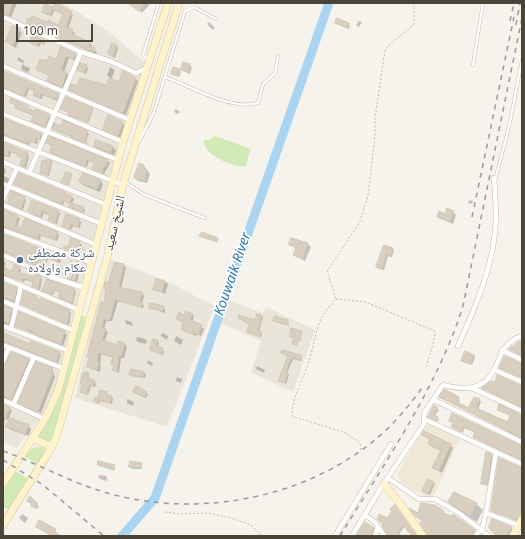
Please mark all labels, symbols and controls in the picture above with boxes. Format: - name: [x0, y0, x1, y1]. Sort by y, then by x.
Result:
- scale bar: [18, 16, 95, 42]
- text: 100 m: [23, 22, 58, 39]
- street label: الشيخ سعيد: [101, 194, 129, 252]
- water label: Kouwaik River: [211, 230, 255, 318]
- place label: شركة مصطفى عكام واولاده: [28, 245, 95, 276]
- marker: شركة مصطفى عكام واولاده: [15, 255, 25, 265]

